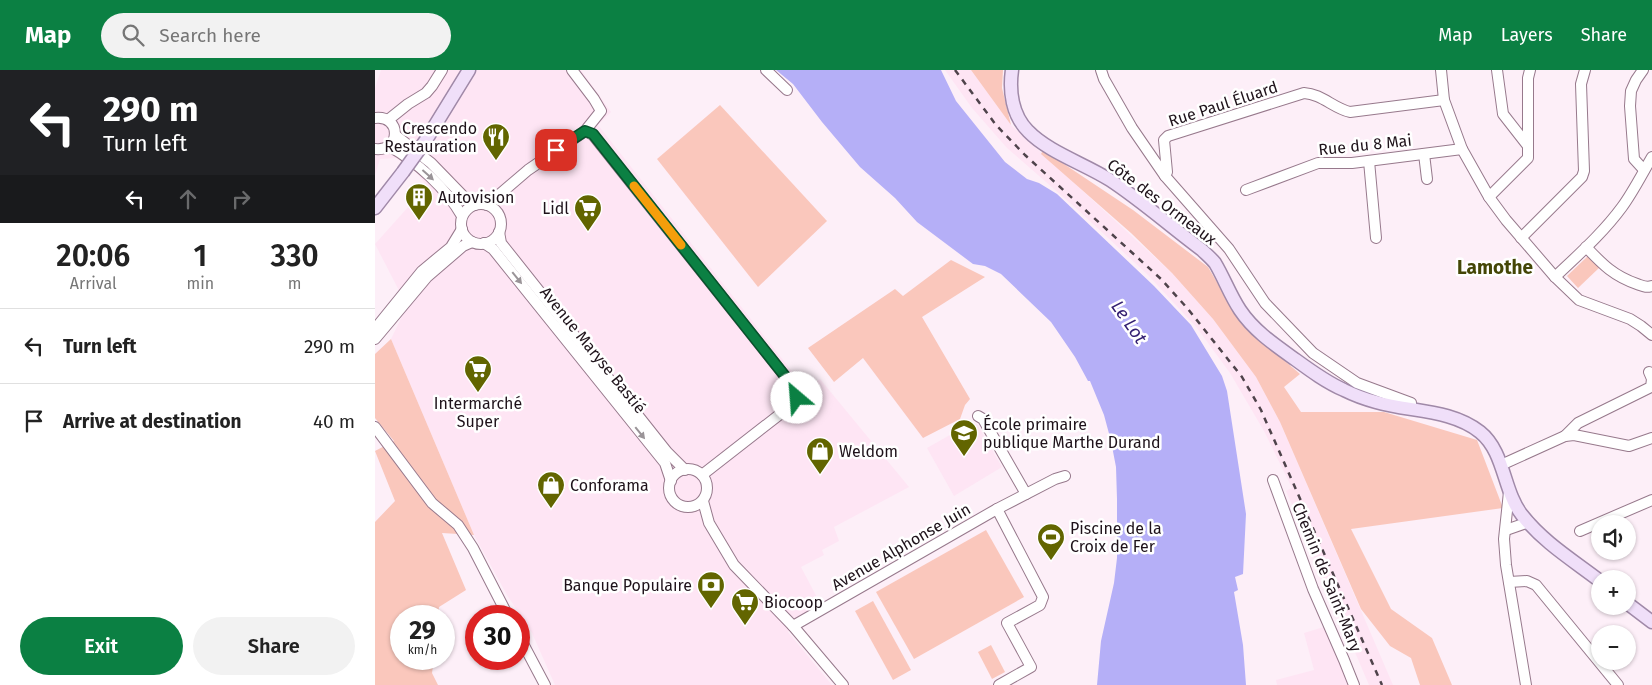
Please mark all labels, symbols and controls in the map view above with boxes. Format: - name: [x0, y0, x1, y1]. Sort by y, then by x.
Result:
- search box: [101, 13, 451, 58]
- text: Map: [25, 21, 71, 49]
- icon: search: [119, 21, 147, 49]
- text: Search here: [159, 24, 261, 47]
- text: Map: [1438, 24, 1473, 46]
- text: Layers: [1501, 24, 1553, 46]
- text: Share: [1581, 24, 1627, 46]
- street label: Rue Paul Éluard: [1166, 76, 1280, 131]
- text: 290 m: [103, 88, 199, 130]
- icon: left: [20, 90, 85, 155]
- place label: Crescendo Restauration: [384, 119, 477, 156]
- restaurant icon: Crescendo Restauration: [481, 122, 511, 161]
- pin: [535, 129, 577, 171]
- text: Turn left: [103, 130, 187, 157]
- street label: Rue du 8 Mai: [1317, 131, 1413, 159]
- icon: arrive: [542, 136, 570, 164]
- street label: Côte des Ormeaux: [1104, 155, 1221, 249]
- one-way arrow: [421, 169, 433, 181]
- building icon: Autovision: [404, 182, 434, 221]
- icon: left: [121, 185, 149, 213]
- icon: ahead: [174, 185, 202, 213]
- icon: right: [227, 185, 255, 213]
- place label: Autovision: [438, 188, 514, 207]
- supermarket icon: Lidl: [573, 193, 603, 232]
- place label: Lidl: [542, 199, 569, 218]
- text: 20:06: [56, 238, 130, 274]
- text: 1: [194, 238, 207, 274]
- text: 330: [270, 238, 319, 274]
- district label: Lamothe: [1457, 256, 1533, 279]
- one-way arrow: [512, 271, 523, 284]
- text: Arrival: [70, 274, 117, 293]
- text: min: [187, 274, 214, 293]
- text: m: [288, 274, 301, 293]
- street label: Avenue Maryse Bastié: [536, 283, 650, 417]
- water label: Le Lot: [1106, 296, 1152, 348]
- icon: left: [20, 332, 48, 360]
- text: Turn left: [63, 335, 137, 358]
- text: 290 m: [304, 335, 355, 358]
- supermarket icon: Intermarché Super: [463, 354, 493, 393]
- position arrow: [770, 371, 822, 423]
- place label: Intermarché Super: [434, 394, 522, 431]
- icon: arrive: [20, 407, 48, 435]
- text: Arrive at destination: [63, 410, 242, 433]
- text: 40 m: [313, 410, 355, 433]
- place label: École primaire publique Marthe Durand: [983, 414, 1161, 452]
- school or university icon: École primaire publique Marthe Durand: [949, 418, 979, 457]
- one-way arrow: [635, 426, 646, 439]
- shop icon: Weldom: [805, 436, 835, 475]
- place label: Weldom: [839, 442, 898, 461]
- shop icon: Conforama: [536, 470, 566, 509]
- place label: Conforama: [570, 476, 649, 495]
- street label: Avenue Alphonse Juin: [828, 499, 974, 595]
- street label: Chemin de Saint-Mary: [1288, 500, 1366, 655]
- map controls: [1591, 515, 1636, 670]
- button: sound: [1591, 515, 1636, 560]
- place label: Piscine de la Croix de Fer: [1070, 519, 1162, 556]
- sports icon: Piscine de la Croix de Fer: [1036, 522, 1066, 561]
- bank icon: Banque Populaire: [696, 570, 726, 609]
- button: +: [1591, 570, 1636, 615]
- place label: Banque Populaire: [563, 576, 692, 595]
- supermarket icon: Biocoop: [730, 587, 760, 626]
- place label: Biocoop: [764, 593, 823, 612]
- speed limit sign: 30: [465, 605, 530, 670]
- text: 29: [409, 616, 436, 646]
- button: Exit: [20, 617, 183, 675]
- button: Share: [193, 617, 355, 675]
- button: −: [1591, 625, 1636, 670]
- text: km/h: [408, 643, 437, 657]

